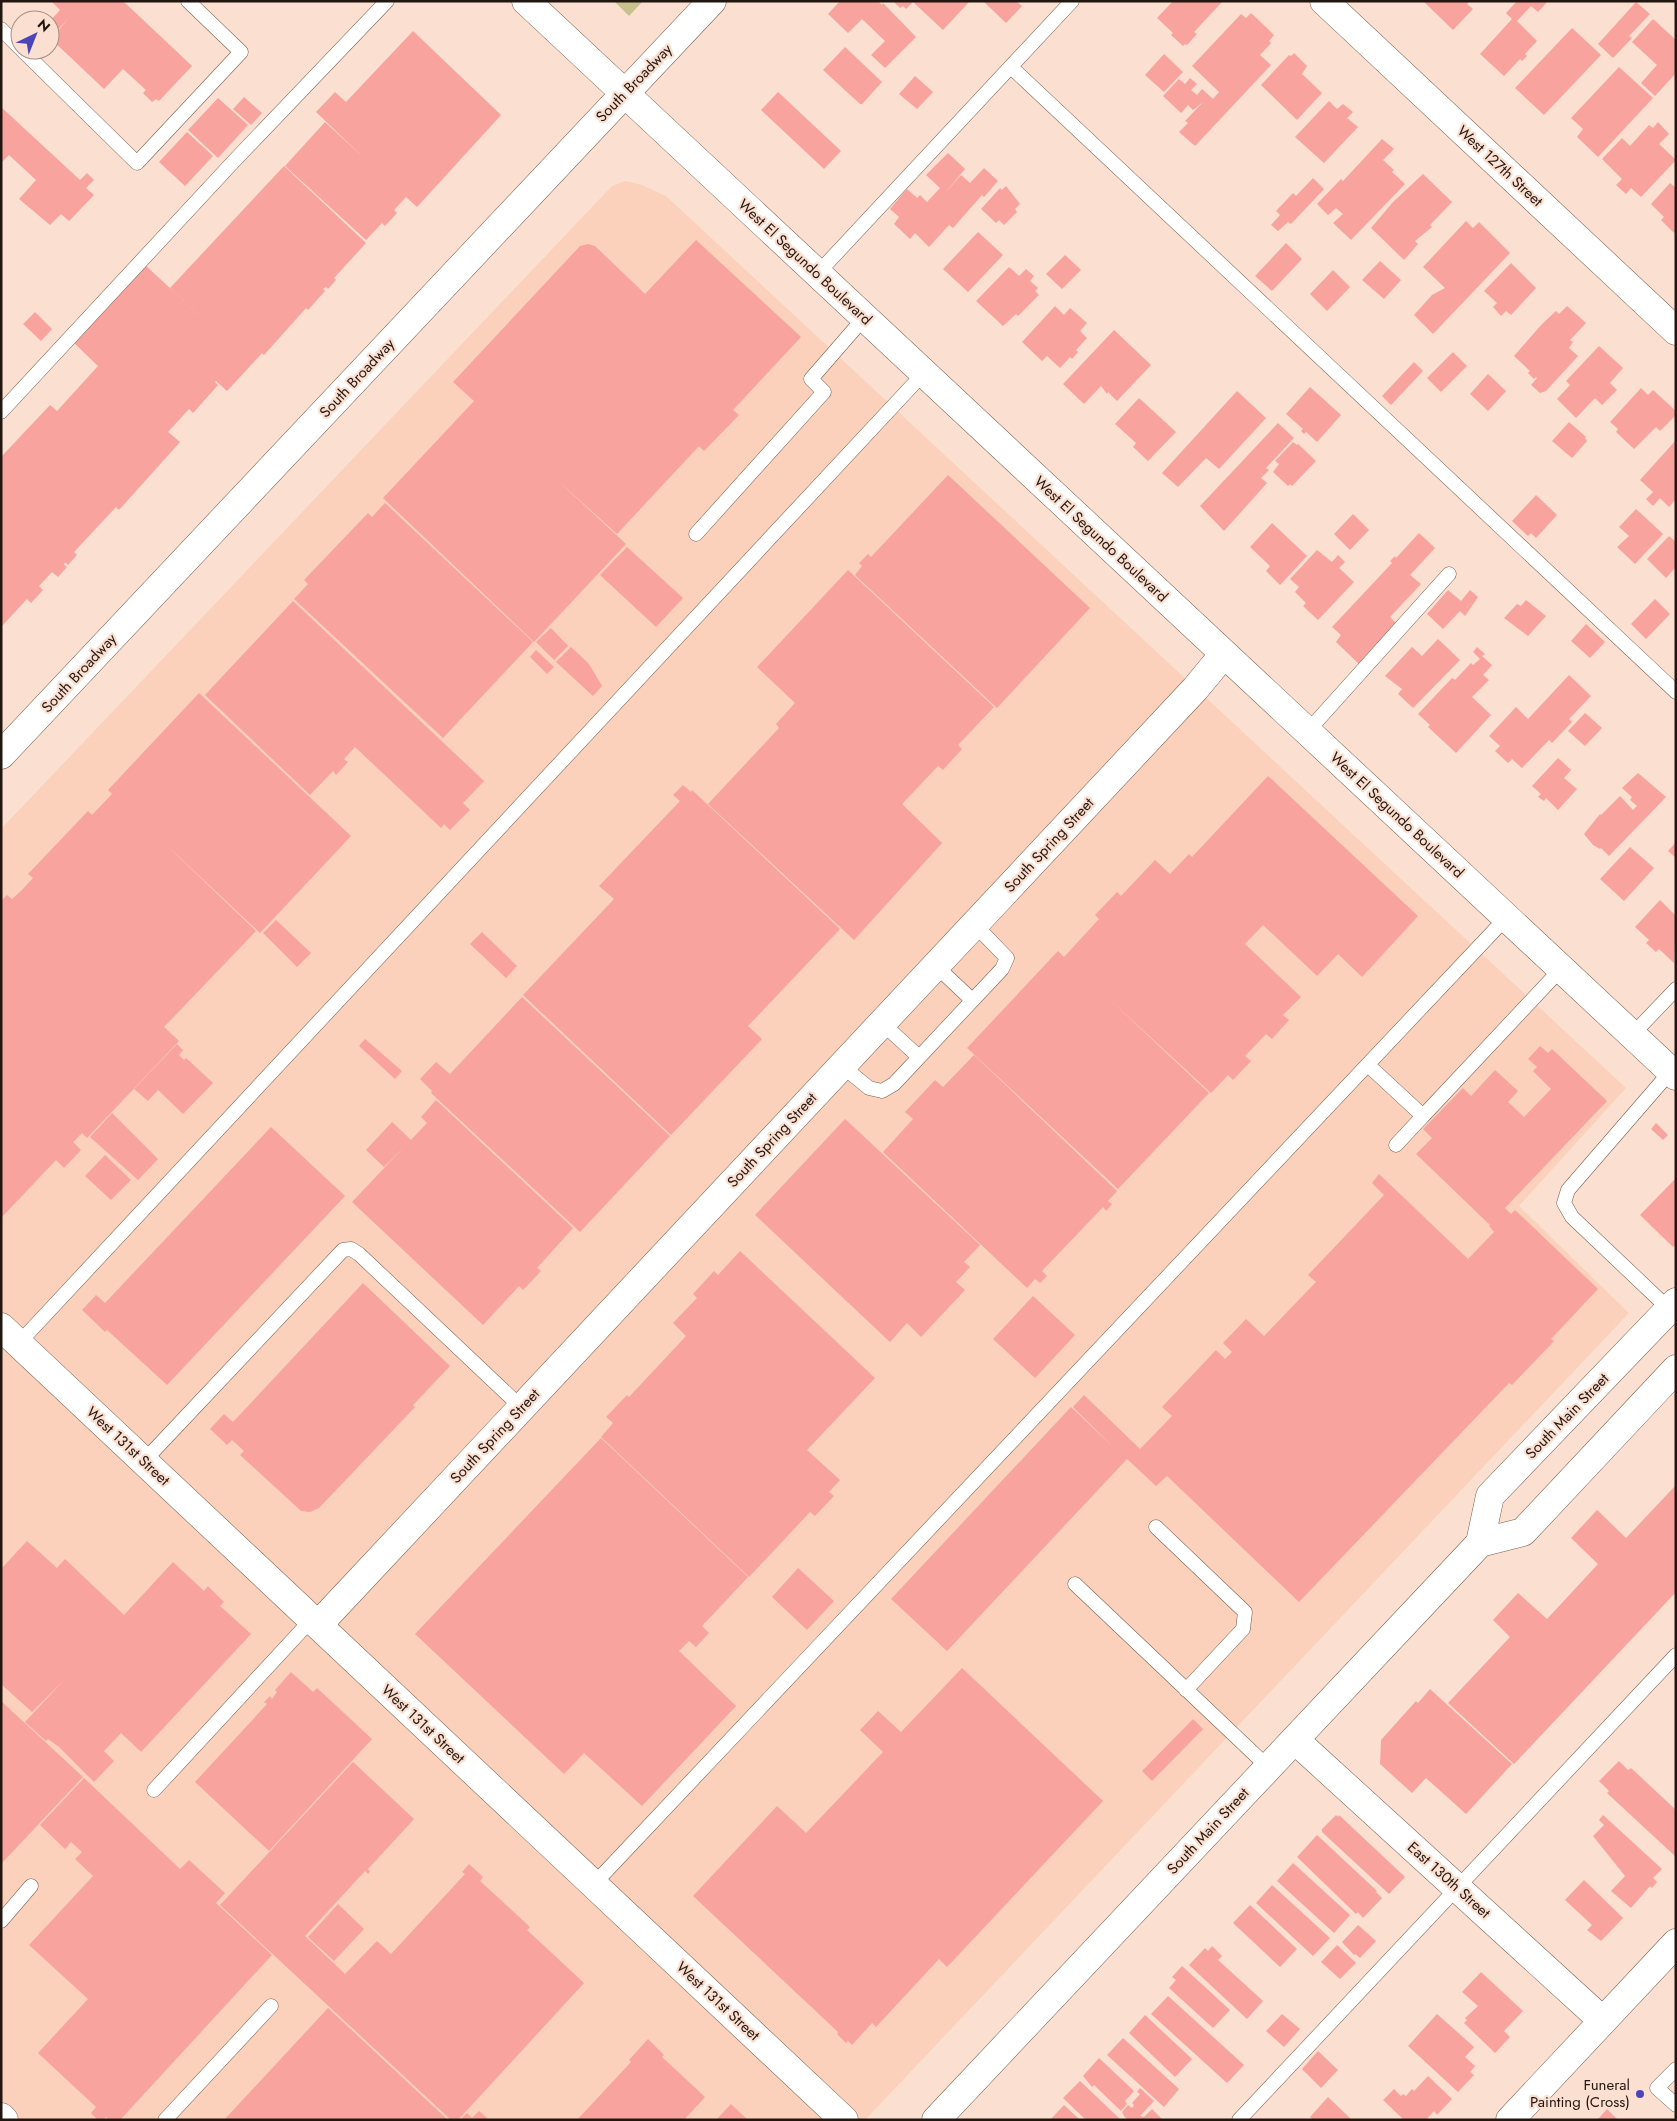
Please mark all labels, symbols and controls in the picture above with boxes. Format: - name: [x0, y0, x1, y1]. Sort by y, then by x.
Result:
- north arrow: [10, 10, 60, 60]
- text: N: [33, 14, 55, 37]
- street label: South Broadway: [591, 39, 677, 127]
- street label: West 127th Street: [1452, 120, 1548, 212]
- street label: West El Segundo Boulevard: [733, 194, 877, 330]
- street label: South Broadway: [314, 333, 400, 423]
- street label: West El Segundo Boulevard: [1029, 471, 1173, 607]
- street label: South Broadway: [36, 628, 122, 718]
- street label: West El Segundo Boulevard: [1325, 747, 1469, 883]
- street label: South Spring Street: [999, 792, 1099, 897]
- street label: South Spring Street: [722, 1087, 822, 1192]
- street label: South Main Street: [1520, 1368, 1614, 1464]
- street label: South Spring Street: [445, 1383, 545, 1488]
- street label: West 131st Street: [81, 1401, 175, 1491]
- street label: West 131st Street: [376, 1679, 470, 1769]
- street label: South Main Street: [1162, 1782, 1254, 1879]
- street label: East 130th Street: [1403, 1837, 1496, 1924]
- street label: West 131st Street: [671, 1956, 765, 2046]
- place label: Funeral Painting (Cross): [1530, 2074, 1630, 2113]
- marker: Funeral Painting (Cross): [1634, 2088, 1646, 2100]

